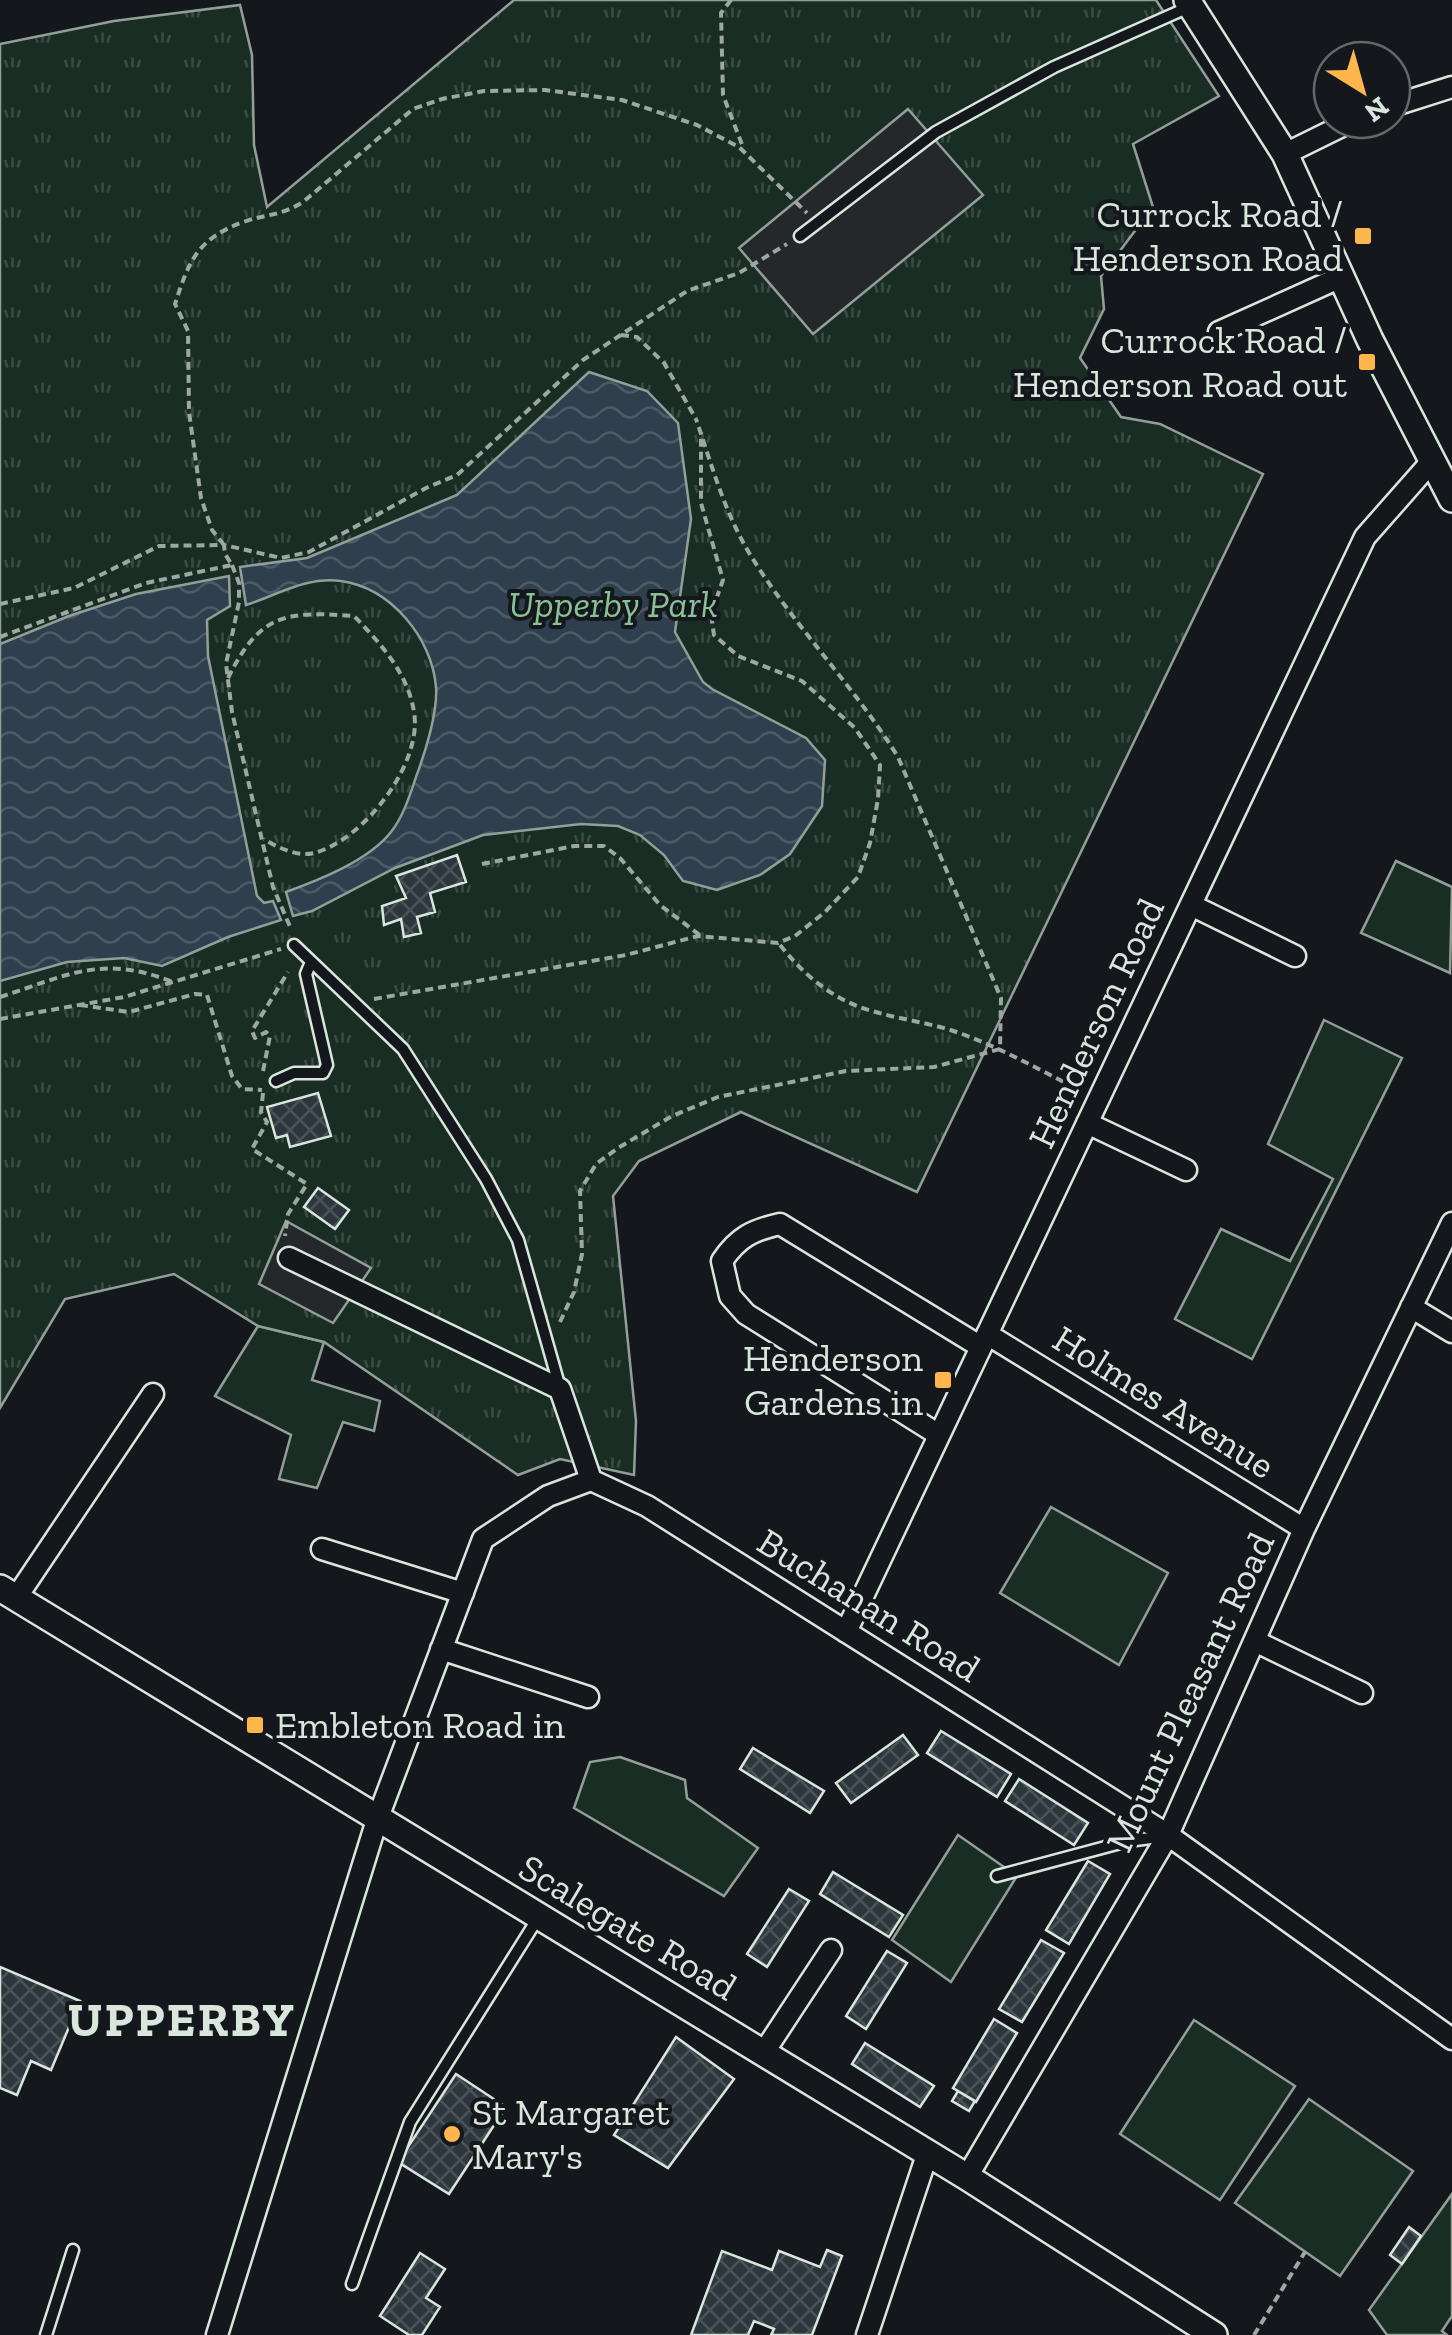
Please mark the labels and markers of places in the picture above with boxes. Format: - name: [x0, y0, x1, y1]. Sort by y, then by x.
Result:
- place label: Currock Road / Henderson Road: [1073, 191, 1343, 281]
- marker: Currock Road / Henderson Road: [1352, 225, 1374, 247]
- place label: Currock Road / Henderson Road out: [1013, 317, 1347, 407]
- marker: Currock Road / Henderson Road out: [1356, 351, 1378, 373]
- place label: Henderson Gardens in: [743, 1335, 923, 1425]
- marker: Henderson Gardens in: [932, 1369, 954, 1391]
- place label: Embleton Road in: [275, 1702, 565, 1748]
- marker: Embleton Road in: [244, 1714, 266, 1736]
- place label: St Margaret Mary's: [472, 2089, 670, 2179]
- marker: St Margaret Mary's: [441, 2123, 463, 2145]

